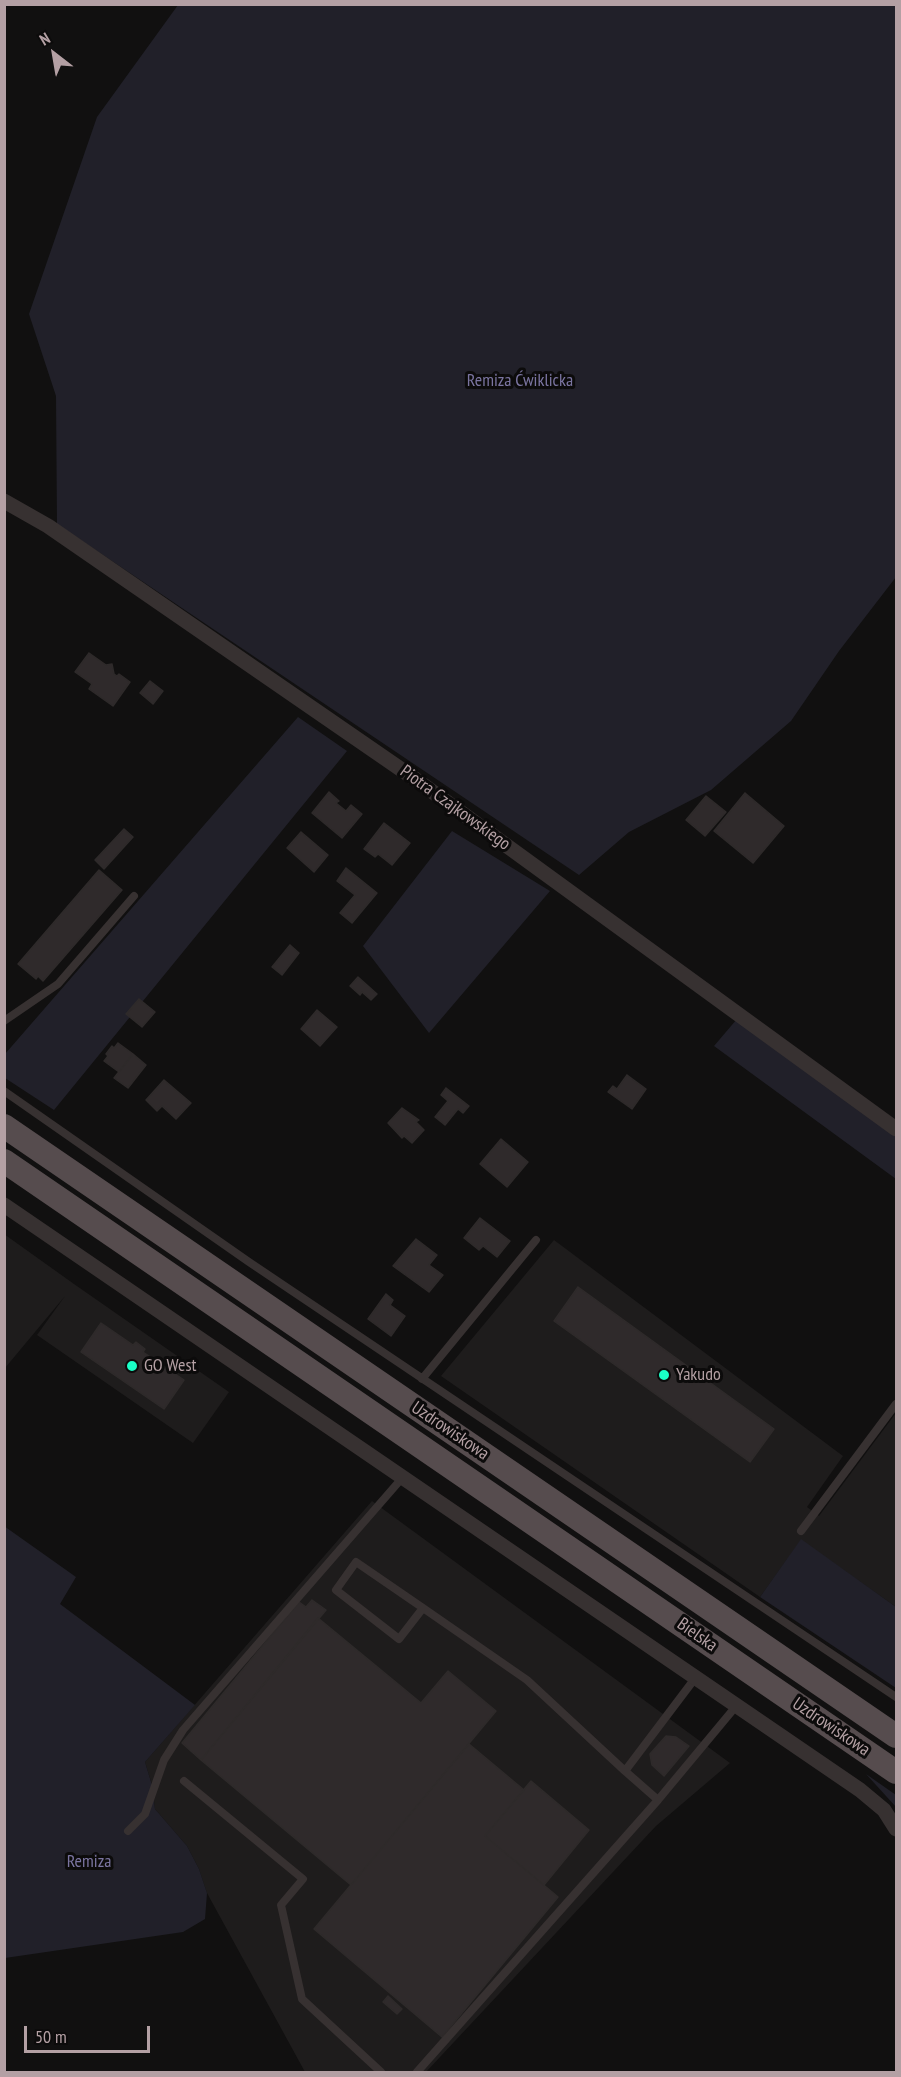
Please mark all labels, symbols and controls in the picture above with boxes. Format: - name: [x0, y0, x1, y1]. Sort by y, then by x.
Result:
- north arrow: [24, 24, 84, 84]
- text: N: [36, 28, 54, 49]
- park label: Remiza Ćwiklicka: [467, 370, 573, 392]
- street label: Piotra Czajkowskiego: [396, 761, 514, 855]
- place label: GO West: [144, 1355, 196, 1377]
- marker: GO West: [125, 1359, 139, 1373]
- place label: Yakudo: [676, 1364, 721, 1386]
- marker: Yakudo: [657, 1368, 671, 1382]
- street label: Uzdrowiskowa: [407, 1397, 493, 1465]
- street label: Bielska: [673, 1613, 721, 1657]
- street label: Uzdrowiskowa: [788, 1693, 874, 1761]
- park label: Remiza: [67, 1851, 111, 1873]
- scale bar: [27, 2014, 153, 2052]
- text: 50 m: [35, 2025, 67, 2048]

